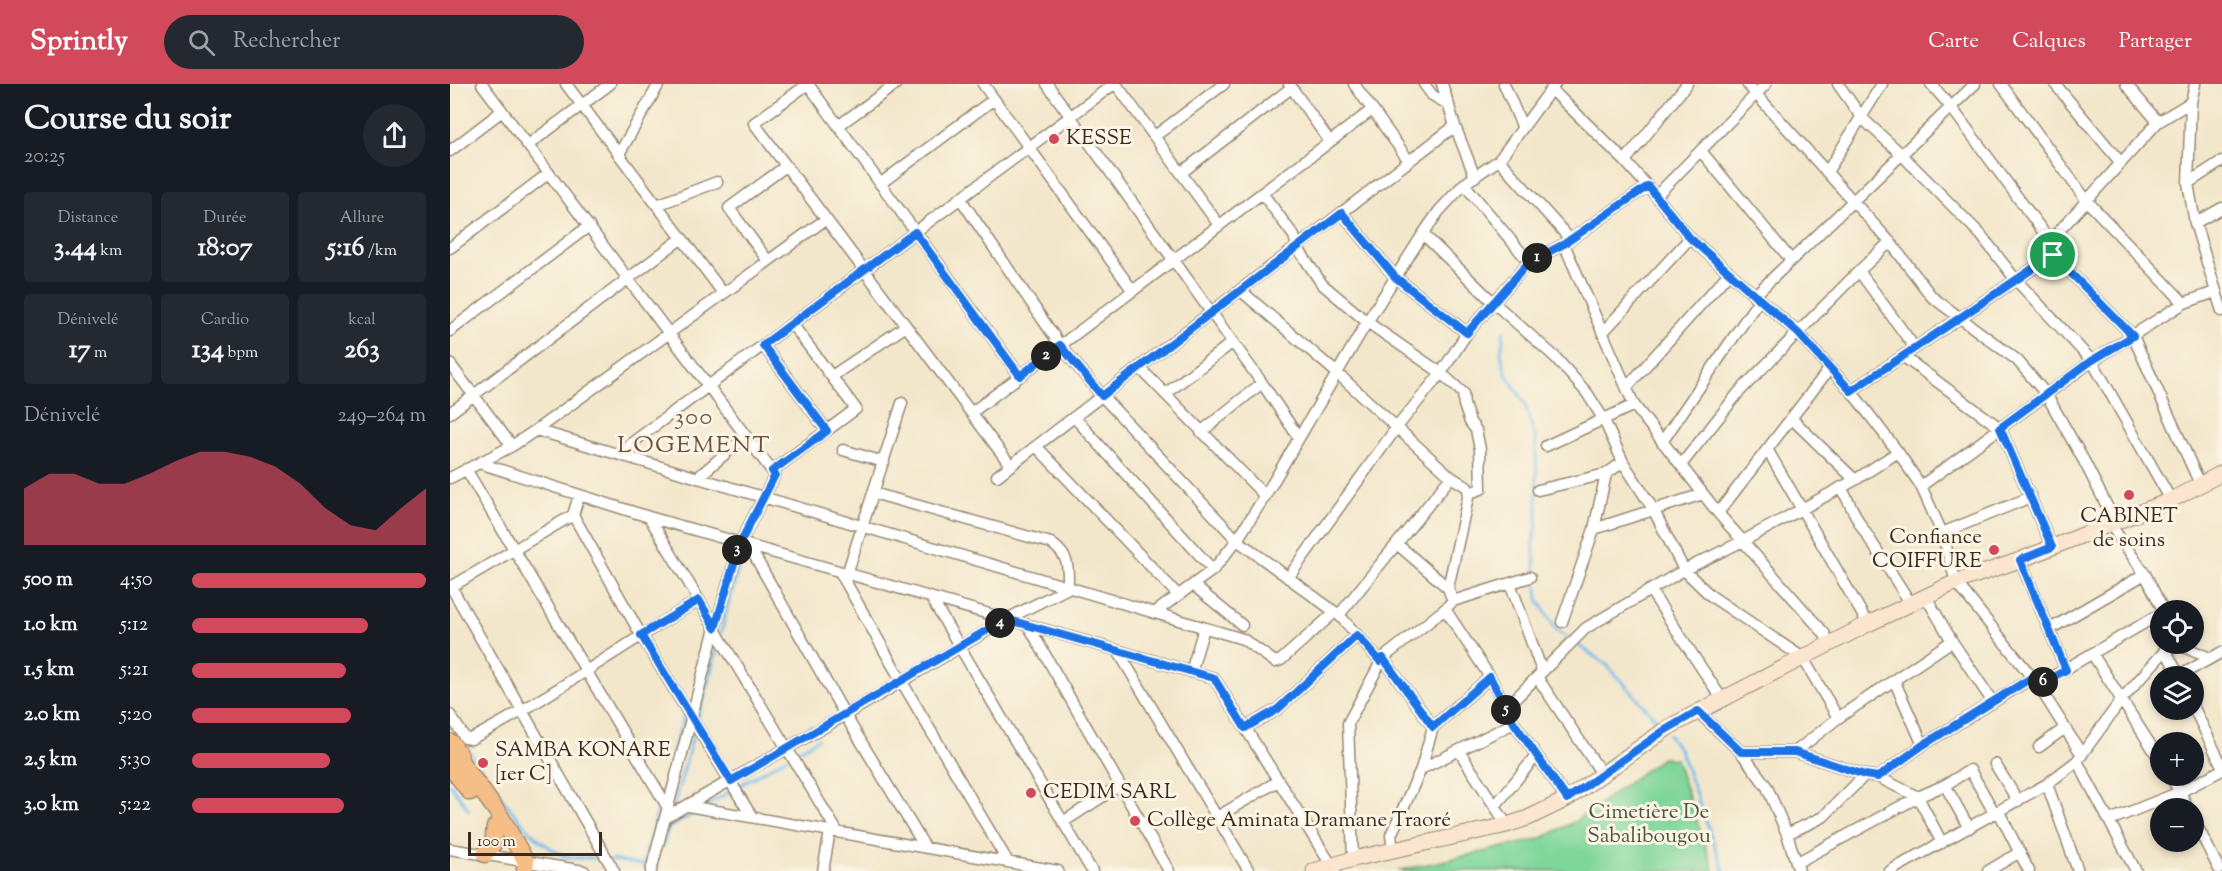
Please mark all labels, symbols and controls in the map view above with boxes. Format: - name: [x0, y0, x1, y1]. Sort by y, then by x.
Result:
- search box: [164, 15, 584, 69]
- text: Sprintly: [30, 22, 128, 62]
- icon: search: [185, 26, 218, 59]
- text: Rechercher: [233, 26, 341, 58]
- text: Carte: [1928, 27, 1979, 57]
- text: Calques: [2012, 27, 2086, 57]
- text: Partager: [2119, 27, 2192, 57]
- text: Course du soir: [24, 96, 231, 144]
- button: share: [363, 104, 426, 167]
- place label: KESSE: [1066, 124, 1132, 154]
- marker: KESSE: [1047, 132, 1061, 146]
- text: 20:25: [24, 143, 65, 172]
- text: Distance: [58, 207, 118, 230]
- text: Durée: [204, 207, 246, 230]
- text: Allure: [340, 207, 384, 230]
- pin: [2027, 229, 2078, 280]
- text: 3.44: [54, 230, 97, 267]
- text: 18:07: [197, 230, 253, 267]
- text: 5:16: [327, 230, 365, 267]
- icon: arrive: [2036, 238, 2069, 271]
- text: km: [97, 240, 122, 263]
- text: /km: [365, 240, 397, 263]
- pin: 1: [1522, 243, 1552, 273]
- text: 1: [1534, 246, 1540, 269]
- text: Dénivelé: [57, 309, 119, 332]
- text: Cardio: [201, 309, 249, 332]
- text: kcal: [348, 309, 376, 332]
- text: 17: [69, 332, 91, 369]
- text: 134: [192, 332, 224, 369]
- text: 263: [344, 332, 380, 369]
- pin: 2: [1031, 341, 1061, 371]
- text: m: [91, 342, 107, 365]
- text: bpm: [224, 342, 258, 365]
- text: 2: [1042, 344, 1050, 367]
- district label: 300 LOGEMENT: [617, 401, 771, 463]
- text: Dénivelé: [24, 402, 100, 431]
- text: 249–264 m: [337, 402, 426, 431]
- marker: CABINET de soins: [2122, 488, 2136, 502]
- place label: CABINET de soins: [2080, 502, 2178, 556]
- place label: Confiance COIFFURE: [1872, 523, 1982, 577]
- pin: 3: [722, 535, 752, 565]
- text: 3: [734, 538, 740, 561]
- marker: Confiance COIFFURE: [1987, 543, 2001, 557]
- text: 500 m: [24, 566, 73, 595]
- text: 4:50: [120, 566, 153, 595]
- map controls: [2150, 600, 2204, 852]
- button: locate: [2150, 600, 2204, 654]
- pin: 4: [985, 608, 1015, 638]
- text: 1.0 km: [24, 611, 78, 640]
- text: 5:12: [120, 611, 148, 640]
- text: 4: [996, 611, 1004, 634]
- text: 1.5 km: [24, 656, 74, 685]
- text: 5:21: [120, 656, 148, 685]
- button: layers: [2150, 666, 2204, 720]
- pin: 6: [2028, 667, 2058, 697]
- text: 6: [2039, 670, 2047, 693]
- pin: 5: [1491, 695, 1521, 725]
- text: 5: [1503, 698, 1509, 721]
- text: 2.0 km: [24, 701, 80, 730]
- text: 5:20: [120, 701, 152, 730]
- button: +: [2150, 732, 2204, 786]
- place label: SAMBA KONARE [1er C]: [495, 736, 671, 790]
- text: 2.5 km: [24, 746, 77, 775]
- text: 5:30: [120, 746, 151, 775]
- marker: SAMBA KONARE [1er C]: [476, 756, 490, 770]
- place label: CEDIM SARL: [1043, 778, 1177, 808]
- marker: CEDIM SARL: [1024, 786, 1038, 800]
- text: 3.0 km: [24, 791, 79, 820]
- text: 5:22: [120, 791, 151, 820]
- park label: Cimetière De Sabalibougou: [1587, 798, 1711, 852]
- button: −: [2150, 798, 2204, 852]
- place label: Collège Aminata Dramane Traoré: [1147, 806, 1451, 836]
- marker: Collège Aminata Dramane Traoré: [1128, 814, 1142, 828]
- scale bar: [468, 829, 602, 856]
- text: 100 m: [477, 831, 516, 854]

